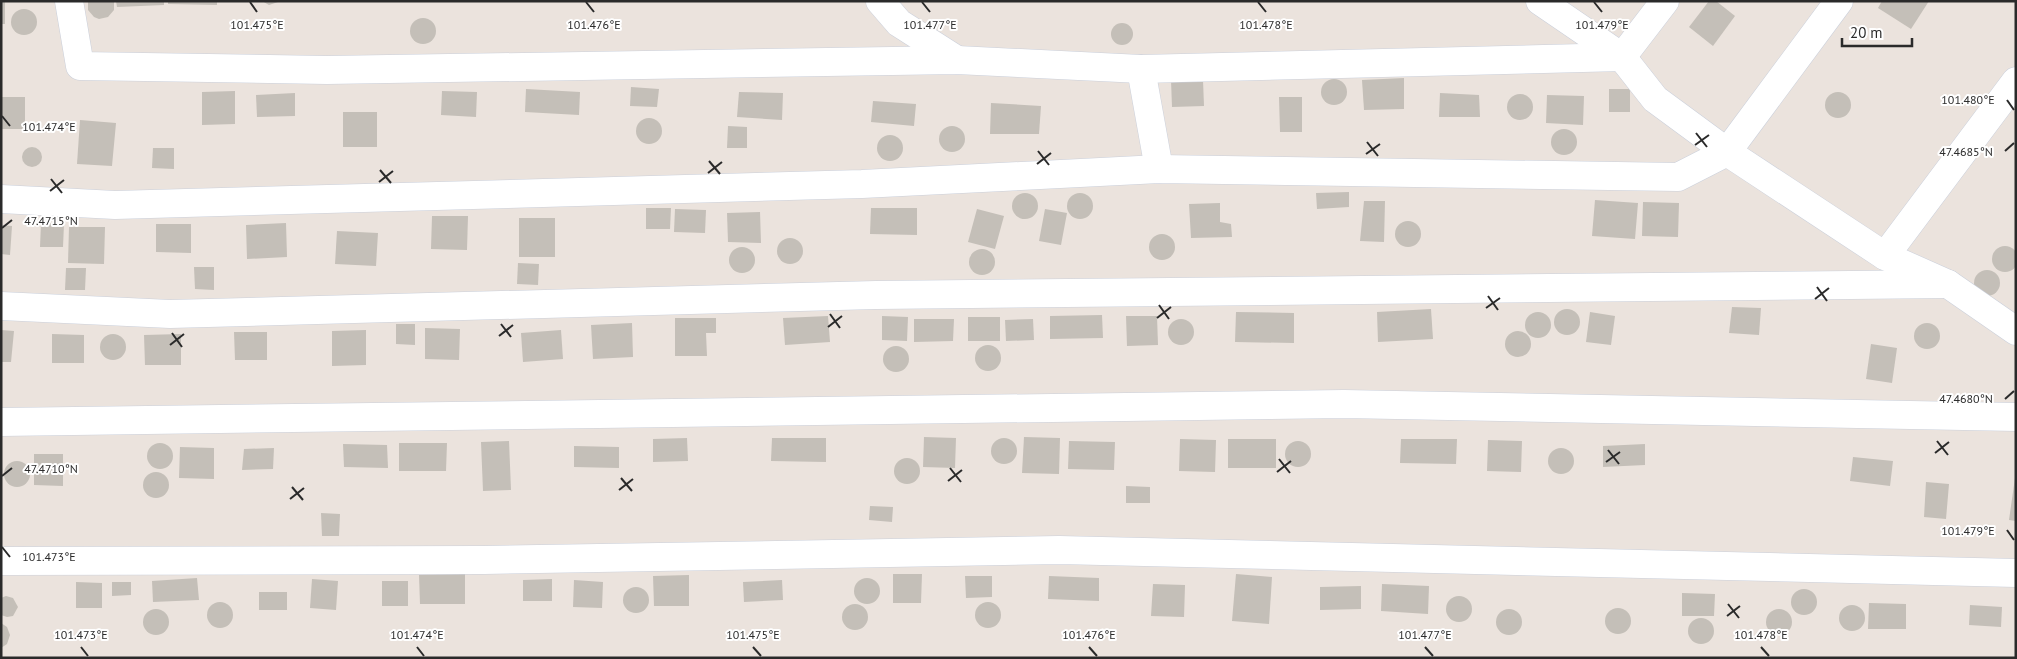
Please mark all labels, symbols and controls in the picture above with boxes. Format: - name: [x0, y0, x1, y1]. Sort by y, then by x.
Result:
- scale bar: [1842, 15, 1912, 47]
- text: 101.475°E: [230, 17, 284, 32]
- text: 101.476°E: [567, 17, 621, 32]
- text: 101.477°E: [903, 17, 957, 32]
- text: 101.478°E: [1239, 17, 1293, 32]
- text: 101.479°E: [1575, 17, 1629, 32]
- text: 20 m: [1850, 23, 1883, 42]
- text: 101.480°E: [1941, 92, 1995, 107]
- text: 101.474°E: [22, 119, 76, 134]
- text: 47.4685°N: [1939, 144, 1993, 159]
- text: 47.4715°N: [24, 213, 78, 228]
- text: 47.4680°N: [1939, 391, 1993, 406]
- text: 47.4710°N: [24, 461, 78, 476]
- text: 101.479°E: [1941, 523, 1995, 538]
- text: 101.473°E: [22, 549, 76, 564]
- text: 101.473°E: [54, 627, 108, 642]
- text: 101.474°E: [390, 627, 444, 642]
- text: 101.475°E: [726, 627, 780, 642]
- text: 101.476°E: [1062, 627, 1116, 642]
- text: 101.477°E: [1398, 627, 1452, 642]
- text: 101.478°E: [1734, 627, 1788, 642]

